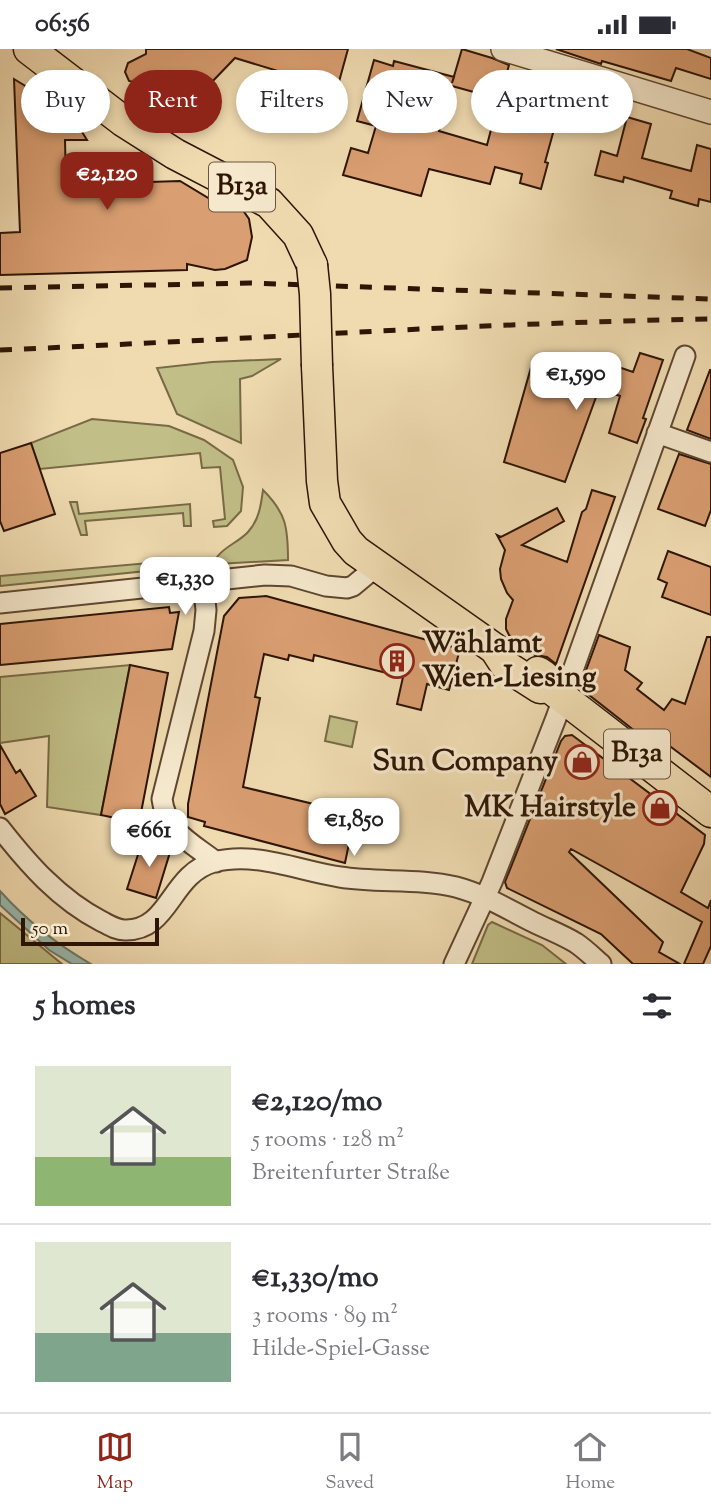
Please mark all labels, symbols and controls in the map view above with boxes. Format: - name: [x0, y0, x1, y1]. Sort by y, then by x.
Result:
- text: 06:56: [35, 6, 90, 43]
- chip: Buy: [21, 70, 110, 133]
- chip: Rent: [124, 70, 222, 133]
- chip: Filters: [236, 70, 348, 133]
- chip: New: [362, 70, 457, 133]
- chip: Apartment: [471, 70, 633, 133]
- pin: €2,120: [50, 153, 164, 212]
- text: €2,120: [76, 158, 138, 191]
- road number: B13a: [209, 163, 275, 211]
- pin: €1,590: [519, 353, 633, 412]
- text: €1,590: [546, 358, 606, 391]
- pin: €1,330: [128, 557, 242, 617]
- text: €1,330: [156, 563, 214, 596]
- place label: Wählamt Wien-Liesing: [422, 623, 597, 700]
- building icon: Wählamt Wien-Liesing: [378, 642, 416, 680]
- road number: B13a: [604, 729, 670, 779]
- place label: Sun Company: [372, 741, 558, 784]
- shop icon: Sun Company: [563, 743, 601, 781]
- place label: MK Hairstyle: [464, 787, 636, 830]
- shop icon: MK Hairstyle: [641, 789, 679, 827]
- pin: €1,850: [297, 799, 411, 858]
- text: €1,850: [324, 804, 384, 837]
- pin: €661: [108, 809, 190, 869]
- text: €661: [127, 815, 171, 848]
- scale bar: [21, 915, 159, 947]
- text: 50 m: [32, 916, 68, 943]
- text: 5 homes: [35, 985, 136, 1028]
- icon: filters: [638, 987, 676, 1025]
- text: €2,120/mo: [252, 1081, 383, 1124]
- icon: home: [91, 1094, 175, 1178]
- text: 5 rooms · 128 m²: [252, 1124, 404, 1157]
- text: Breitenfurter Straße: [252, 1157, 450, 1190]
- text: €1,330/mo: [252, 1257, 379, 1300]
- icon: home: [91, 1270, 175, 1354]
- text: 3 rooms · 89 m²: [252, 1300, 398, 1333]
- text: Hilde-Spiel-Gasse: [252, 1333, 430, 1366]
- tab: Map: [96, 1428, 134, 1497]
- tab: Saved: [325, 1428, 374, 1497]
- tab: Home: [565, 1428, 615, 1497]

